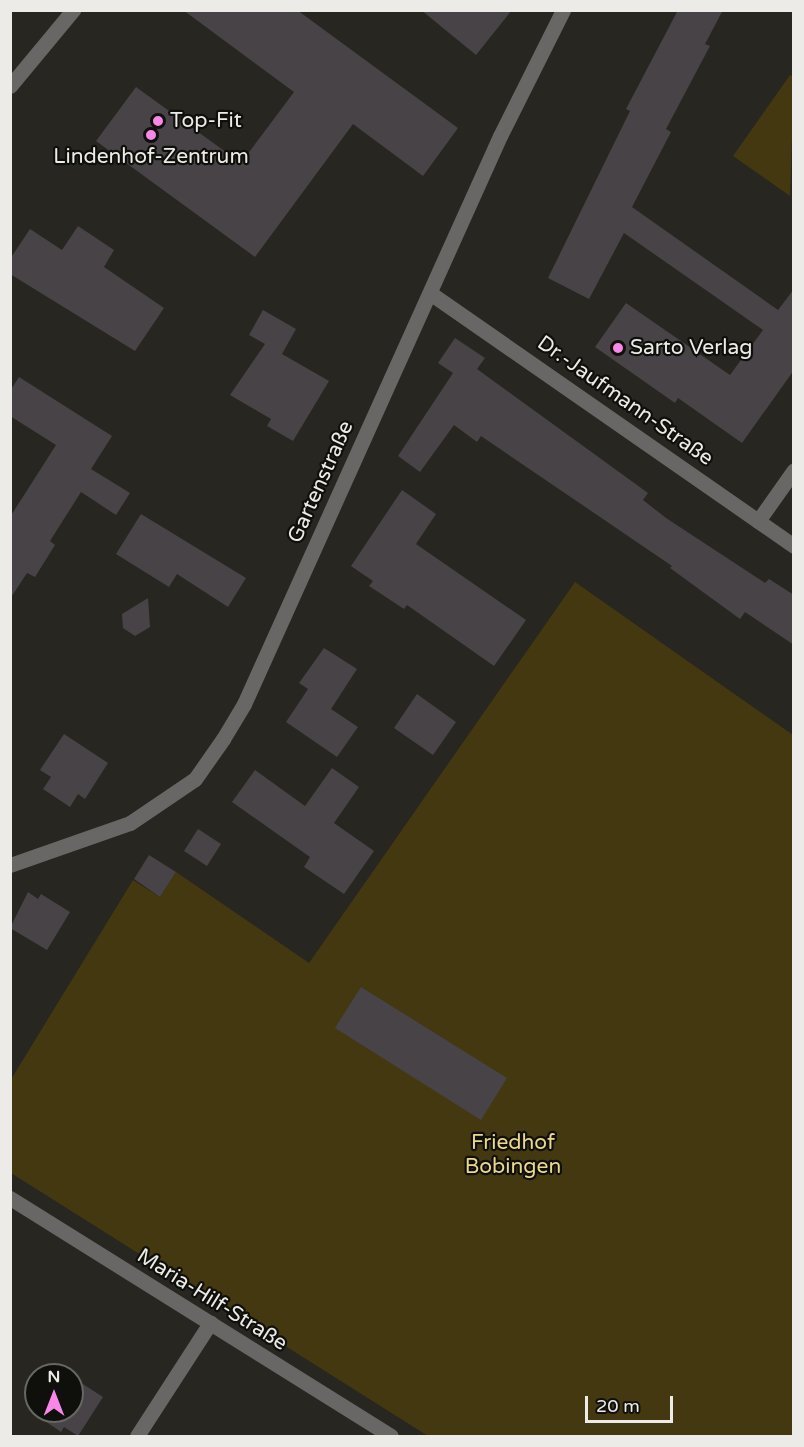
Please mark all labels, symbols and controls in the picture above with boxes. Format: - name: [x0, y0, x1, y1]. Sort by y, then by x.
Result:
- place label: Top-Fit: [170, 108, 242, 134]
- marker: Top-Fit: [151, 114, 165, 128]
- marker: Lindenhof-Zentrum: [144, 128, 158, 142]
- place label: Lindenhof-Zentrum: [53, 144, 249, 170]
- street label: Dr.-Jaufmann-Straße: [532, 331, 718, 471]
- place label: Sarto Verlag: [630, 335, 753, 361]
- marker: Sarto Verlag: [611, 341, 625, 355]
- street label: Gartenstraße: [283, 417, 359, 547]
- park label: Friedhof Bobingen: [465, 1130, 561, 1180]
- street label: Maria-Hilf-Straße: [132, 1244, 292, 1356]
- north arrow: [24, 1363, 84, 1423]
- text: N: [48, 1367, 60, 1387]
- scale bar: [588, 1384, 676, 1422]
- text: 20 m: [596, 1395, 640, 1417]

